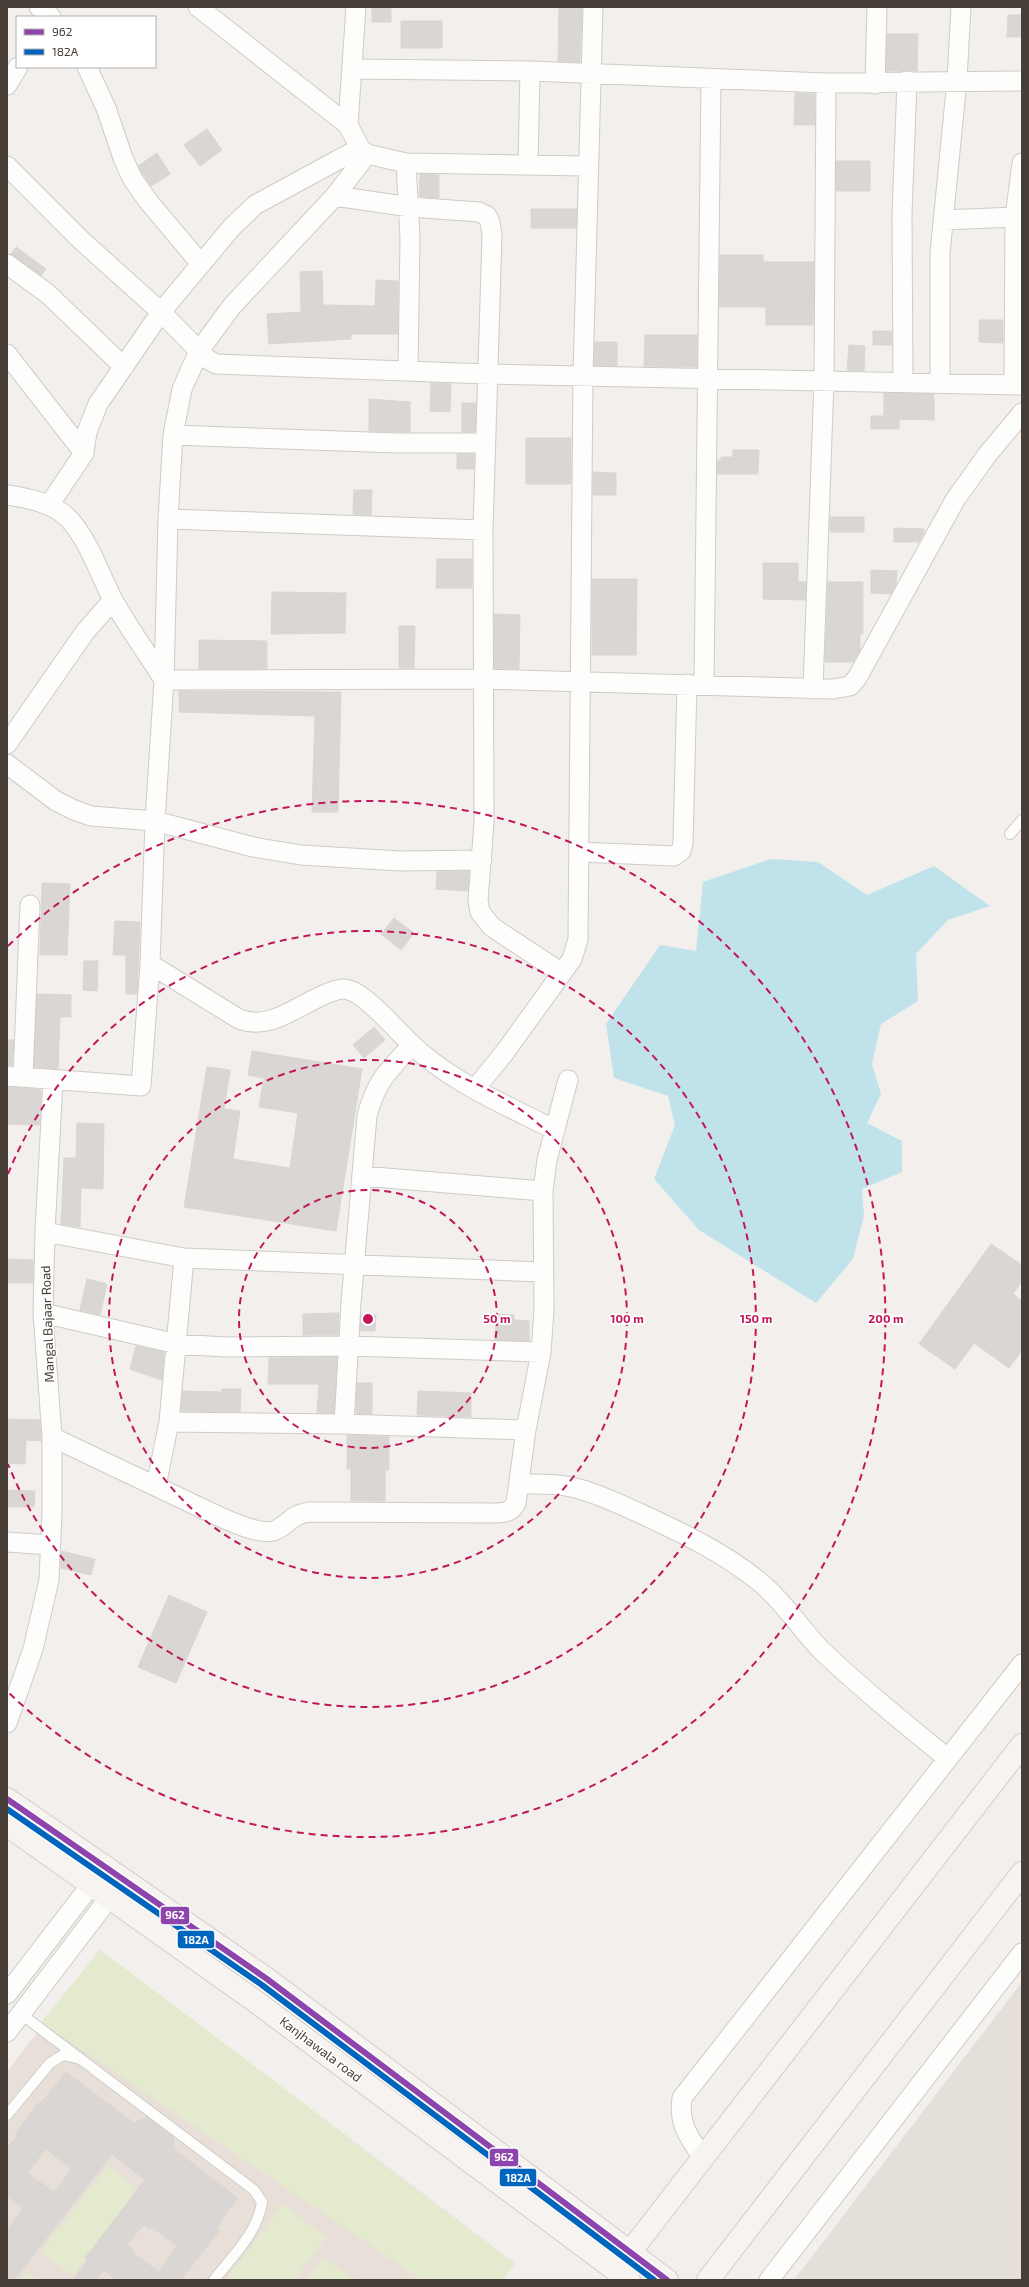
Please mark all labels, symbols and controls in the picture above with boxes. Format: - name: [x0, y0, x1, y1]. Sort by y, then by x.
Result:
- legend: [16, 16, 156, 68]
- text: 962: [52, 24, 73, 38]
- text: 182A: [52, 44, 79, 58]
- street label: Mangal Bajaar Road: [37, 1265, 57, 1383]
- text: 50 m: [483, 1311, 511, 1325]
- text: 100 m: [610, 1311, 644, 1325]
- text: 150 m: [740, 1311, 772, 1325]
- text: 200 m: [868, 1311, 904, 1325]
- centre of rings: [361, 1312, 375, 1326]
- line badge: 962: [160, 1906, 190, 1925]
- text: 962: [165, 1908, 185, 1921]
- line badge: 182A: [177, 1930, 215, 1949]
- text: 182A: [183, 1933, 209, 1946]
- street label: Kanjhawala road: [277, 2013, 365, 2085]
- line badge: 962: [489, 2148, 519, 2167]
- text: 962: [494, 2150, 514, 2163]
- line badge: 182A: [499, 2168, 537, 2187]
- text: 182A: [505, 2171, 531, 2184]

